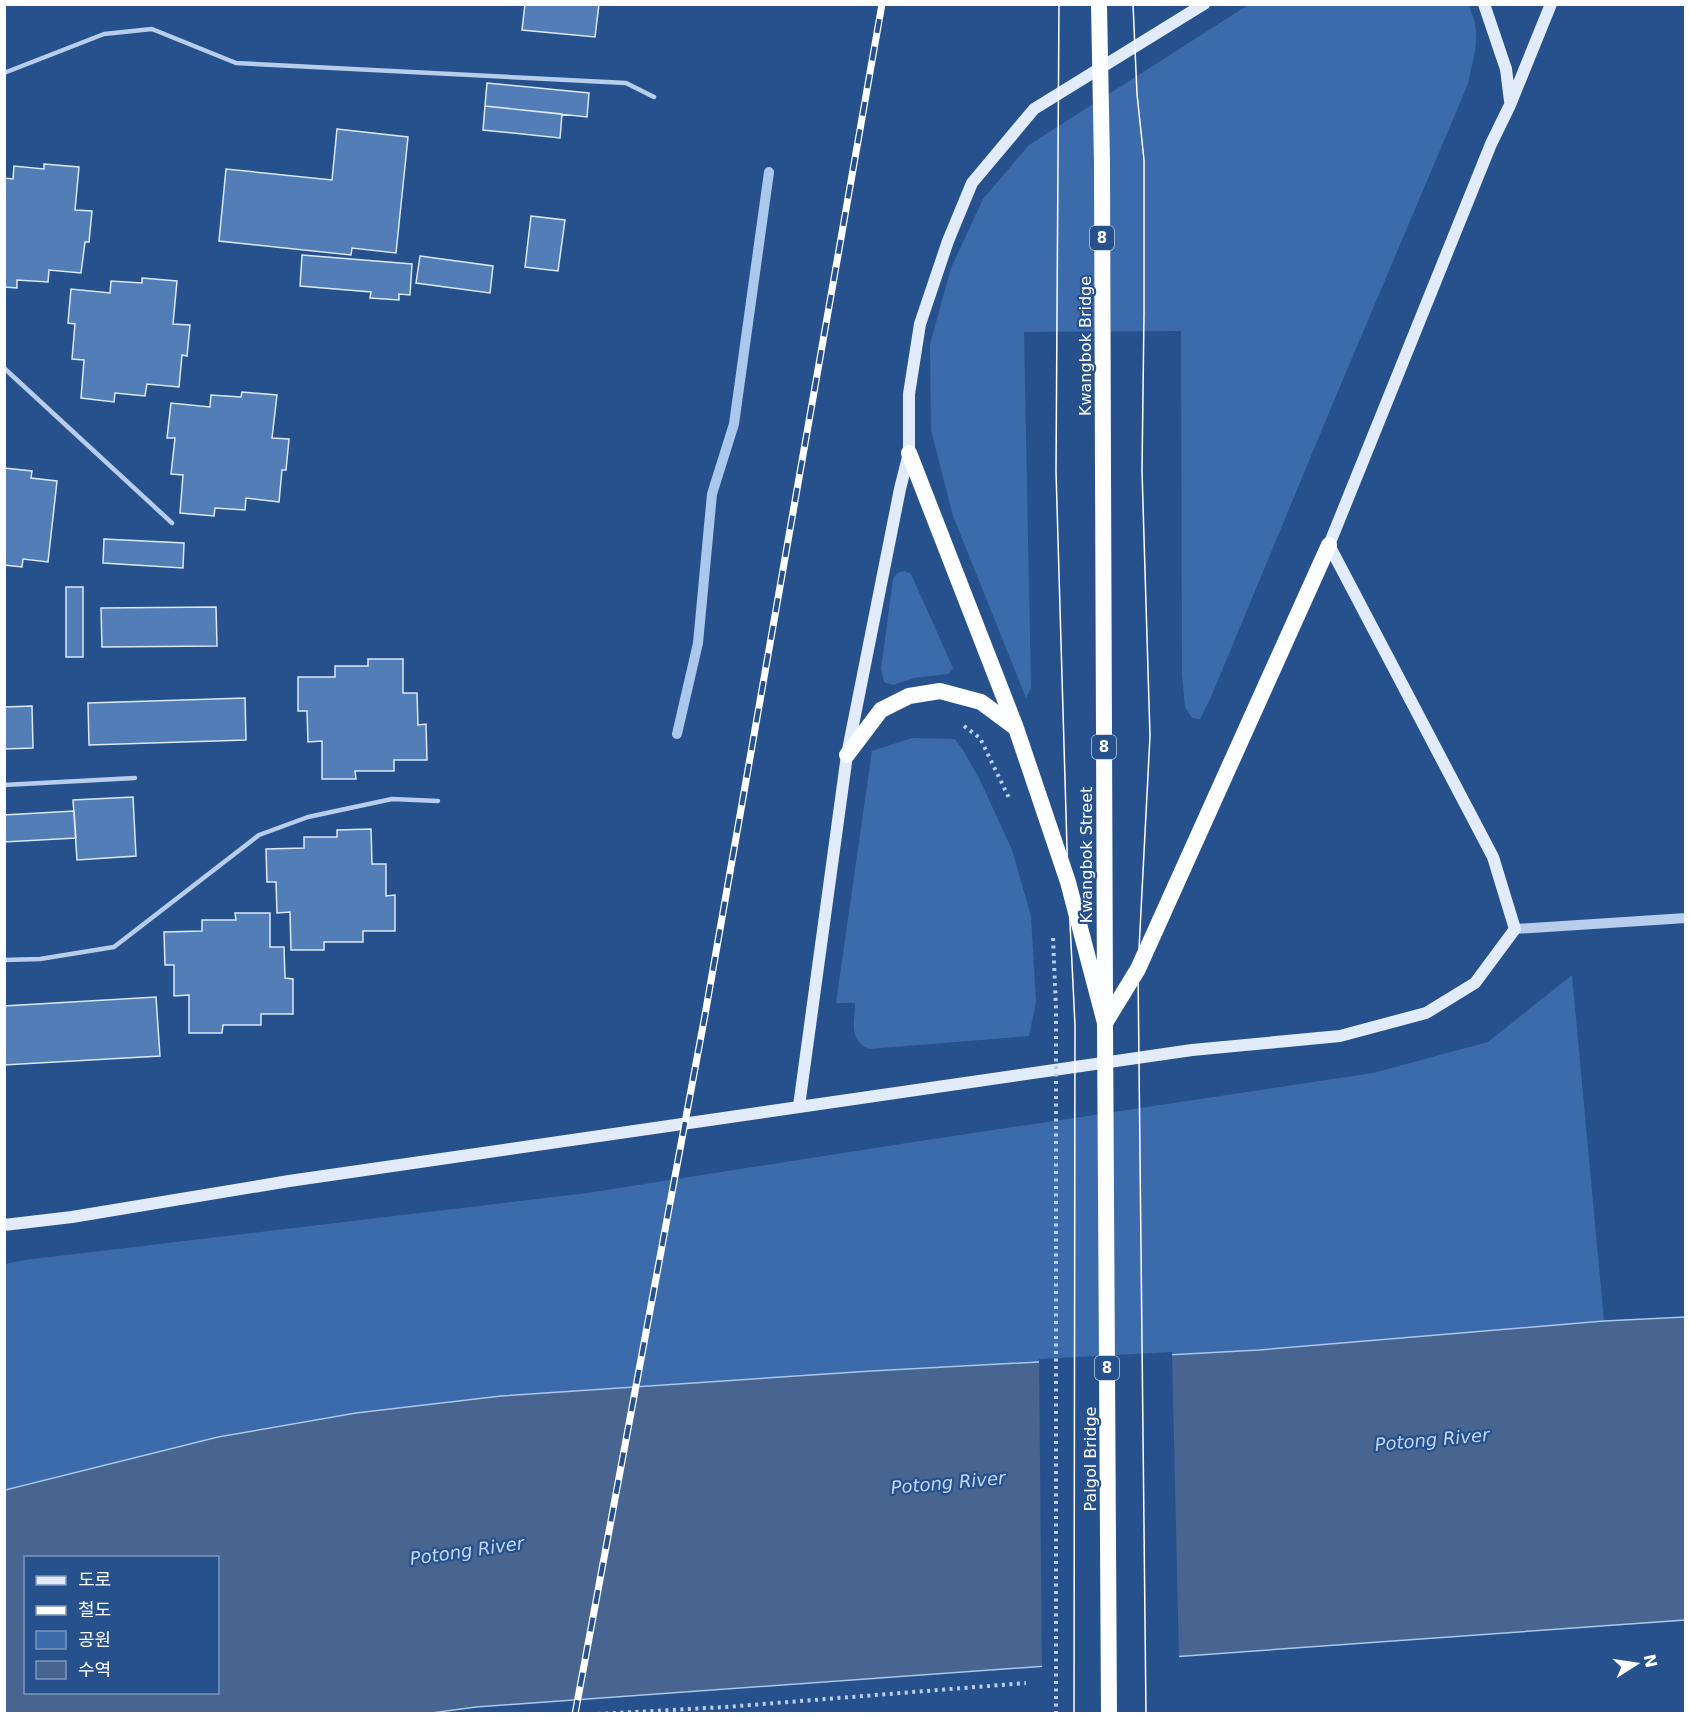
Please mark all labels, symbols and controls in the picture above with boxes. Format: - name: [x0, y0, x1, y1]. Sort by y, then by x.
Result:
- road number: 8: [1090, 226, 1114, 250]
- street label: Kwangbok Bridge: [1076, 276, 1095, 416]
- road number: 8: [1092, 735, 1116, 759]
- street label: Kwangbok Street: [1077, 787, 1096, 923]
- road number: 8: [1095, 1356, 1119, 1380]
- street label: Palgol Bridge: [1081, 1407, 1100, 1511]
- water label: Potong River: [1374, 1424, 1492, 1455]
- water label: Potong River: [890, 1467, 1008, 1498]
- water label: Potong River: [408, 1532, 527, 1569]
- legend: [24, 1556, 219, 1694]
- text: 도로: [78, 1569, 111, 1590]
- text: 철도: [78, 1599, 111, 1620]
- text: 공원: [78, 1629, 111, 1650]
- north arrow: [1606, 1634, 1666, 1694]
- text: N: [1639, 1652, 1661, 1670]
- text: 수역: [78, 1659, 111, 1680]

